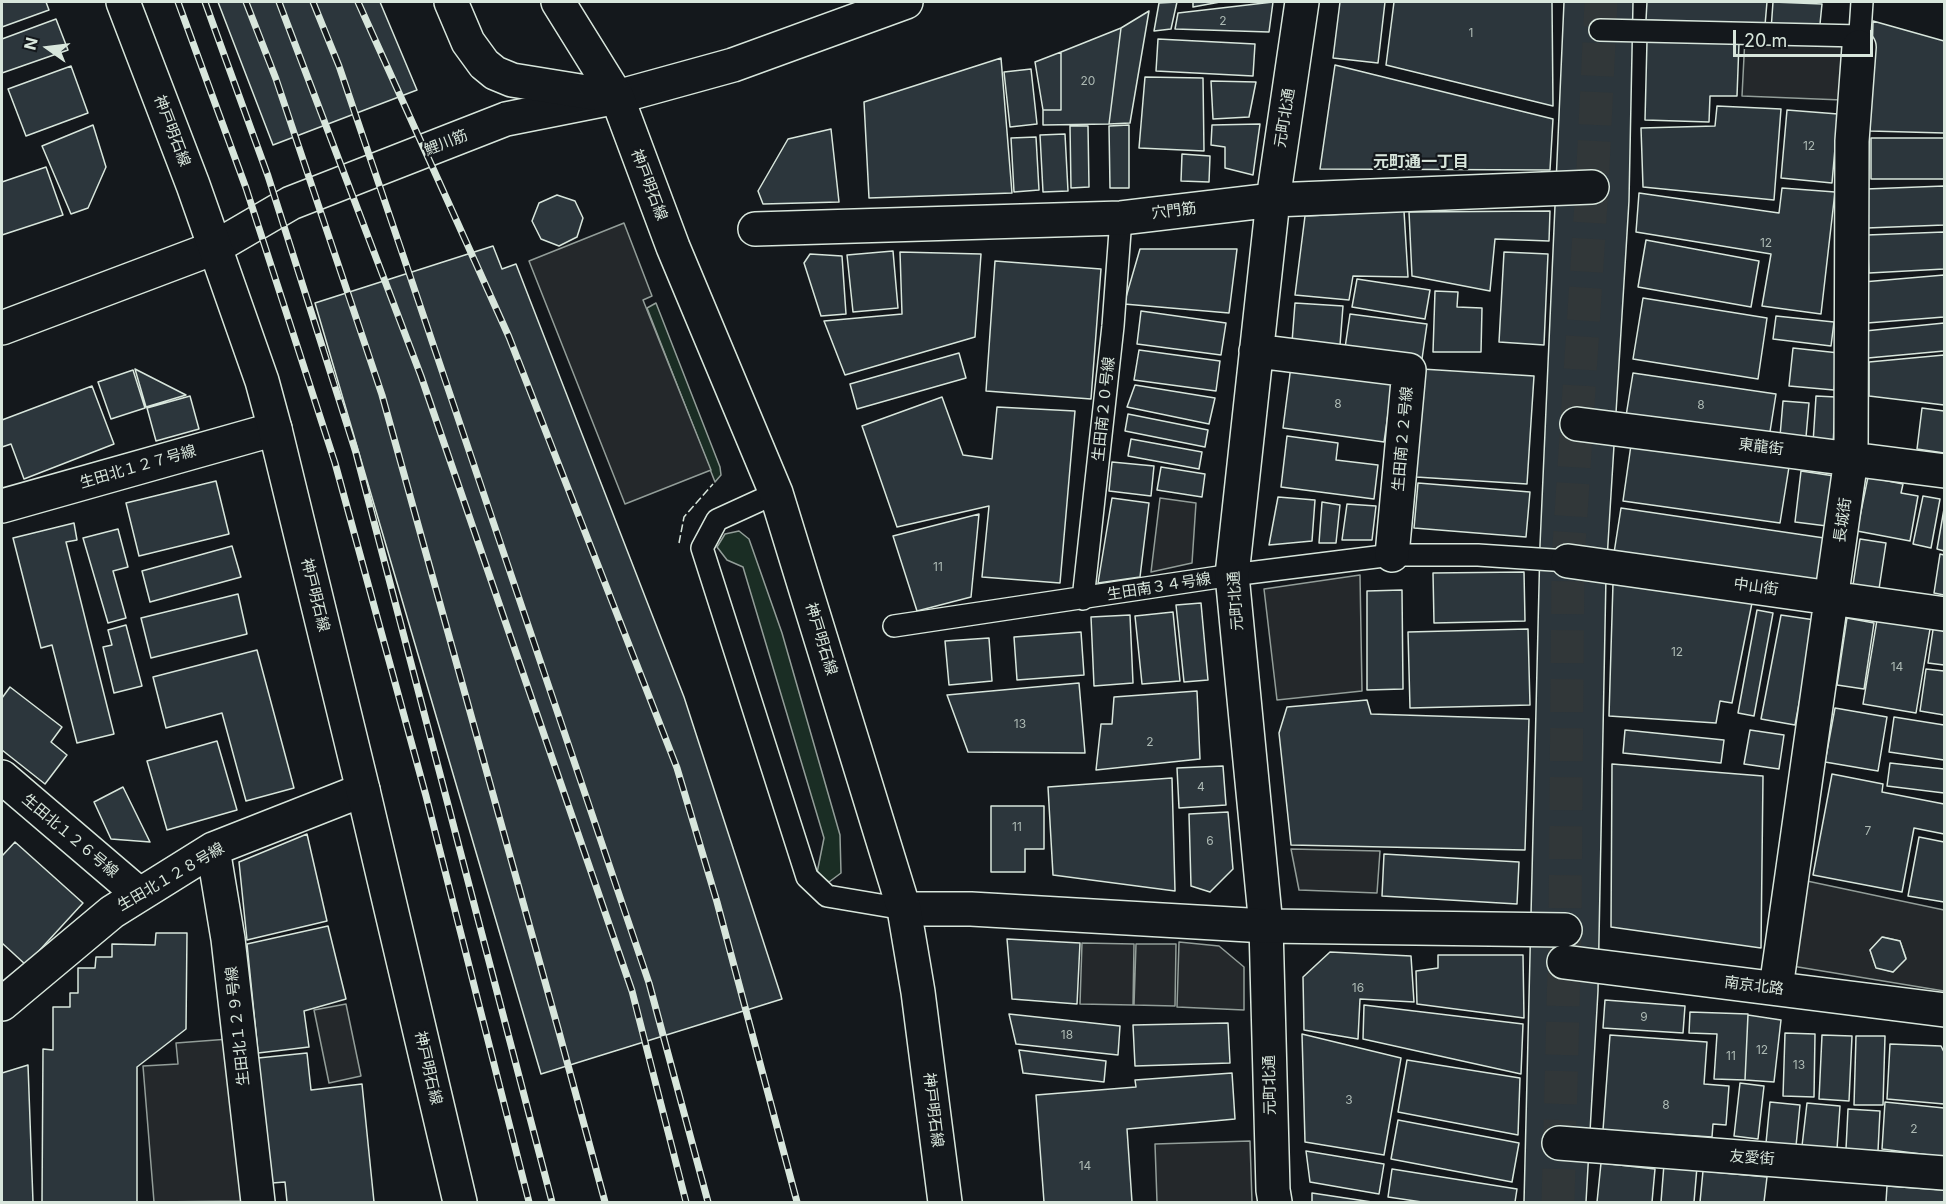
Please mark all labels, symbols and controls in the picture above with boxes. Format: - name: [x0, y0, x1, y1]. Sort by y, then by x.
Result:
- house number: 2: [1219, 14, 1227, 28]
- north arrow: [18, 18, 78, 78]
- scale bar: [1736, 18, 1876, 56]
- house number: 1: [1469, 26, 1473, 40]
- text: 20 m: [1744, 30, 1787, 51]
- text: N: [19, 35, 42, 52]
- house number: 20: [1081, 74, 1095, 88]
- street label: 元町北通: [1271, 87, 1299, 149]
- street label: 神戸明石線: [150, 93, 194, 169]
- street label: 鯉川筋: [422, 126, 470, 160]
- house number: 12: [1803, 139, 1815, 153]
- street label: 神戸明石線: [627, 147, 671, 223]
- district label: 元町通一丁目: [1373, 152, 1469, 172]
- street label: 穴門筋: [1151, 199, 1197, 223]
- house number: 12: [1760, 236, 1772, 250]
- street label: 生田南２０号線: [1090, 356, 1118, 462]
- street label: 生田南２２号線: [1389, 386, 1417, 492]
- house number: 8: [1334, 397, 1342, 411]
- house number: 8: [1697, 398, 1705, 412]
- street label: 東龍街: [1738, 435, 1784, 459]
- street label: 生田北１２７号線: [78, 442, 198, 492]
- street label: 長城街: [1831, 496, 1855, 544]
- street label: 神戸明石線: [297, 556, 333, 634]
- house number: 11: [933, 560, 943, 574]
- street label: 生田南３４号線: [1106, 570, 1212, 604]
- street label: 元町北通: [1225, 570, 1247, 632]
- street label: 中山街: [1732, 575, 1780, 599]
- street label: 神戸明石線: [801, 601, 841, 677]
- house number: 12: [1671, 645, 1683, 659]
- house number: 14: [1891, 660, 1903, 674]
- house number: 13: [1014, 717, 1026, 731]
- house number: 2: [1146, 735, 1154, 749]
- house number: 4: [1197, 780, 1205, 794]
- street label: 生田北１２６号線: [18, 791, 122, 881]
- house number: 11: [1012, 820, 1022, 834]
- house number: 7: [1865, 824, 1871, 838]
- house number: 6: [1206, 834, 1214, 848]
- street label: 生田北１２８号線: [115, 839, 227, 915]
- street label: 生田北１２９号線: [223, 965, 253, 1087]
- street label: 南京北路: [1723, 973, 1785, 999]
- house number: 16: [1352, 981, 1364, 995]
- house number: 9: [1640, 1010, 1648, 1024]
- house number: 18: [1061, 1028, 1073, 1042]
- street label: 神戸明石線: [411, 1029, 445, 1107]
- house number: 12: [1756, 1043, 1768, 1057]
- house number: 11: [1726, 1049, 1736, 1063]
- street label: 元町北通: [1260, 1055, 1280, 1115]
- house number: 13: [1793, 1058, 1805, 1072]
- street label: 神戸明石線: [919, 1072, 947, 1148]
- house number: 3: [1345, 1093, 1353, 1107]
- house number: 8: [1662, 1098, 1670, 1112]
- house number: 2: [1910, 1122, 1918, 1136]
- street label: 友愛街: [1729, 1147, 1775, 1169]
- house number: 14: [1079, 1159, 1091, 1173]

